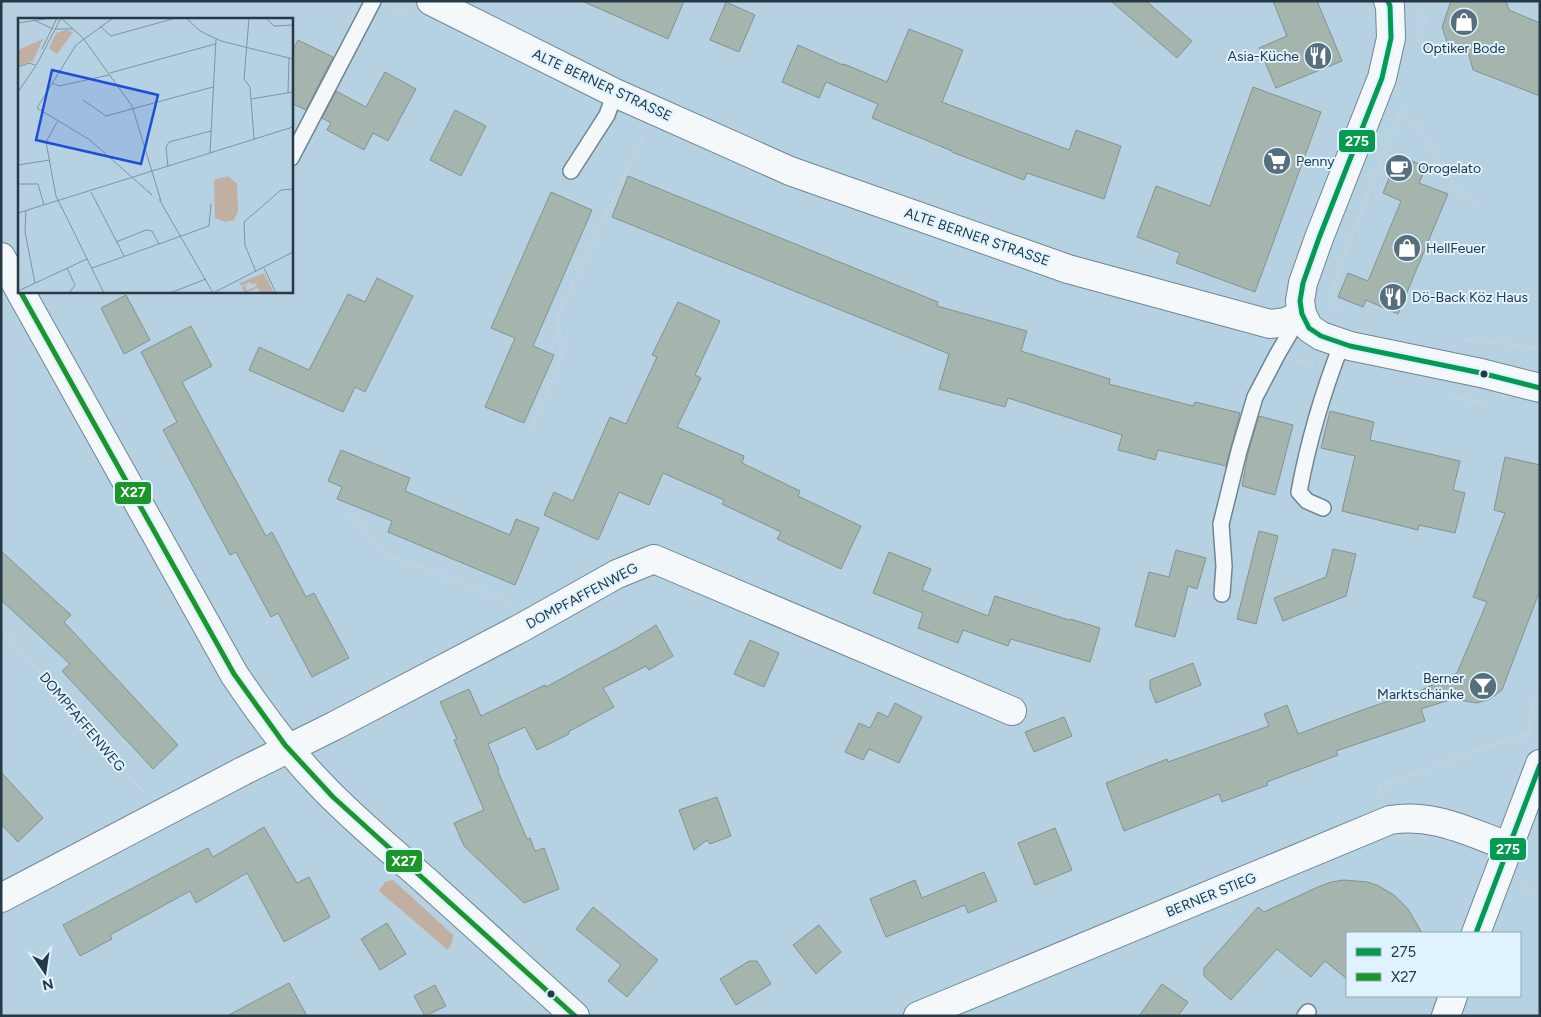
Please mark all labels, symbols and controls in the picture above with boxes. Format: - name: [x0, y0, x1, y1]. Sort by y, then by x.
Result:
- shop icon: Optiker Bode: [1449, 7, 1479, 37]
- inset map: [18, 18, 292, 292]
- place label: Optiker Bode: [1423, 40, 1506, 57]
- restaurant icon: Asia-Küche: [1303, 41, 1333, 71]
- street label: ALTE BERNER STRASSE: [529, 45, 675, 125]
- place label: Asia-Küche: [1227, 48, 1299, 65]
- line badge: 275: [1338, 129, 1376, 153]
- text: 275: [1345, 133, 1369, 150]
- supermarket icon: Penny: [1262, 146, 1292, 176]
- place label: Penny: [1296, 153, 1335, 170]
- cafe icon: Orogelato: [1384, 153, 1414, 183]
- place label: Orogelato: [1418, 160, 1481, 177]
- street label: ALTE BERNER STRASSE: [902, 204, 1052, 270]
- shop icon: HellFeuer: [1392, 233, 1422, 263]
- place label: HellFeuer: [1426, 240, 1486, 257]
- restaurant icon: Dö-Back Köz Haus: [1378, 282, 1408, 312]
- place label: Dö-Back Köz Haus: [1412, 289, 1528, 306]
- unlabelled marker: [1479, 369, 1489, 379]
- line badge: X27: [114, 481, 152, 505]
- text: X27: [120, 484, 146, 501]
- street label: DOMPFAFFENWEG: [523, 559, 641, 633]
- street label: DOMPFAFFENWEG: [36, 669, 129, 775]
- place label: Berner Marktschänke: [1377, 670, 1464, 703]
- bar icon: Berner Marktschänke: [1468, 671, 1498, 701]
- line badge: 275: [1489, 837, 1527, 861]
- text: 275: [1496, 841, 1520, 858]
- line badge: X27: [385, 849, 423, 873]
- text: X27: [391, 853, 417, 870]
- street label: BERNER STIEG: [1163, 869, 1259, 921]
- legend: [1346, 932, 1521, 997]
- text: 275: [1391, 943, 1416, 961]
- north arrow: [20, 947, 70, 997]
- text: X27: [1391, 968, 1417, 986]
- text: N: [41, 975, 55, 994]
- unlabelled marker: [546, 989, 556, 999]

